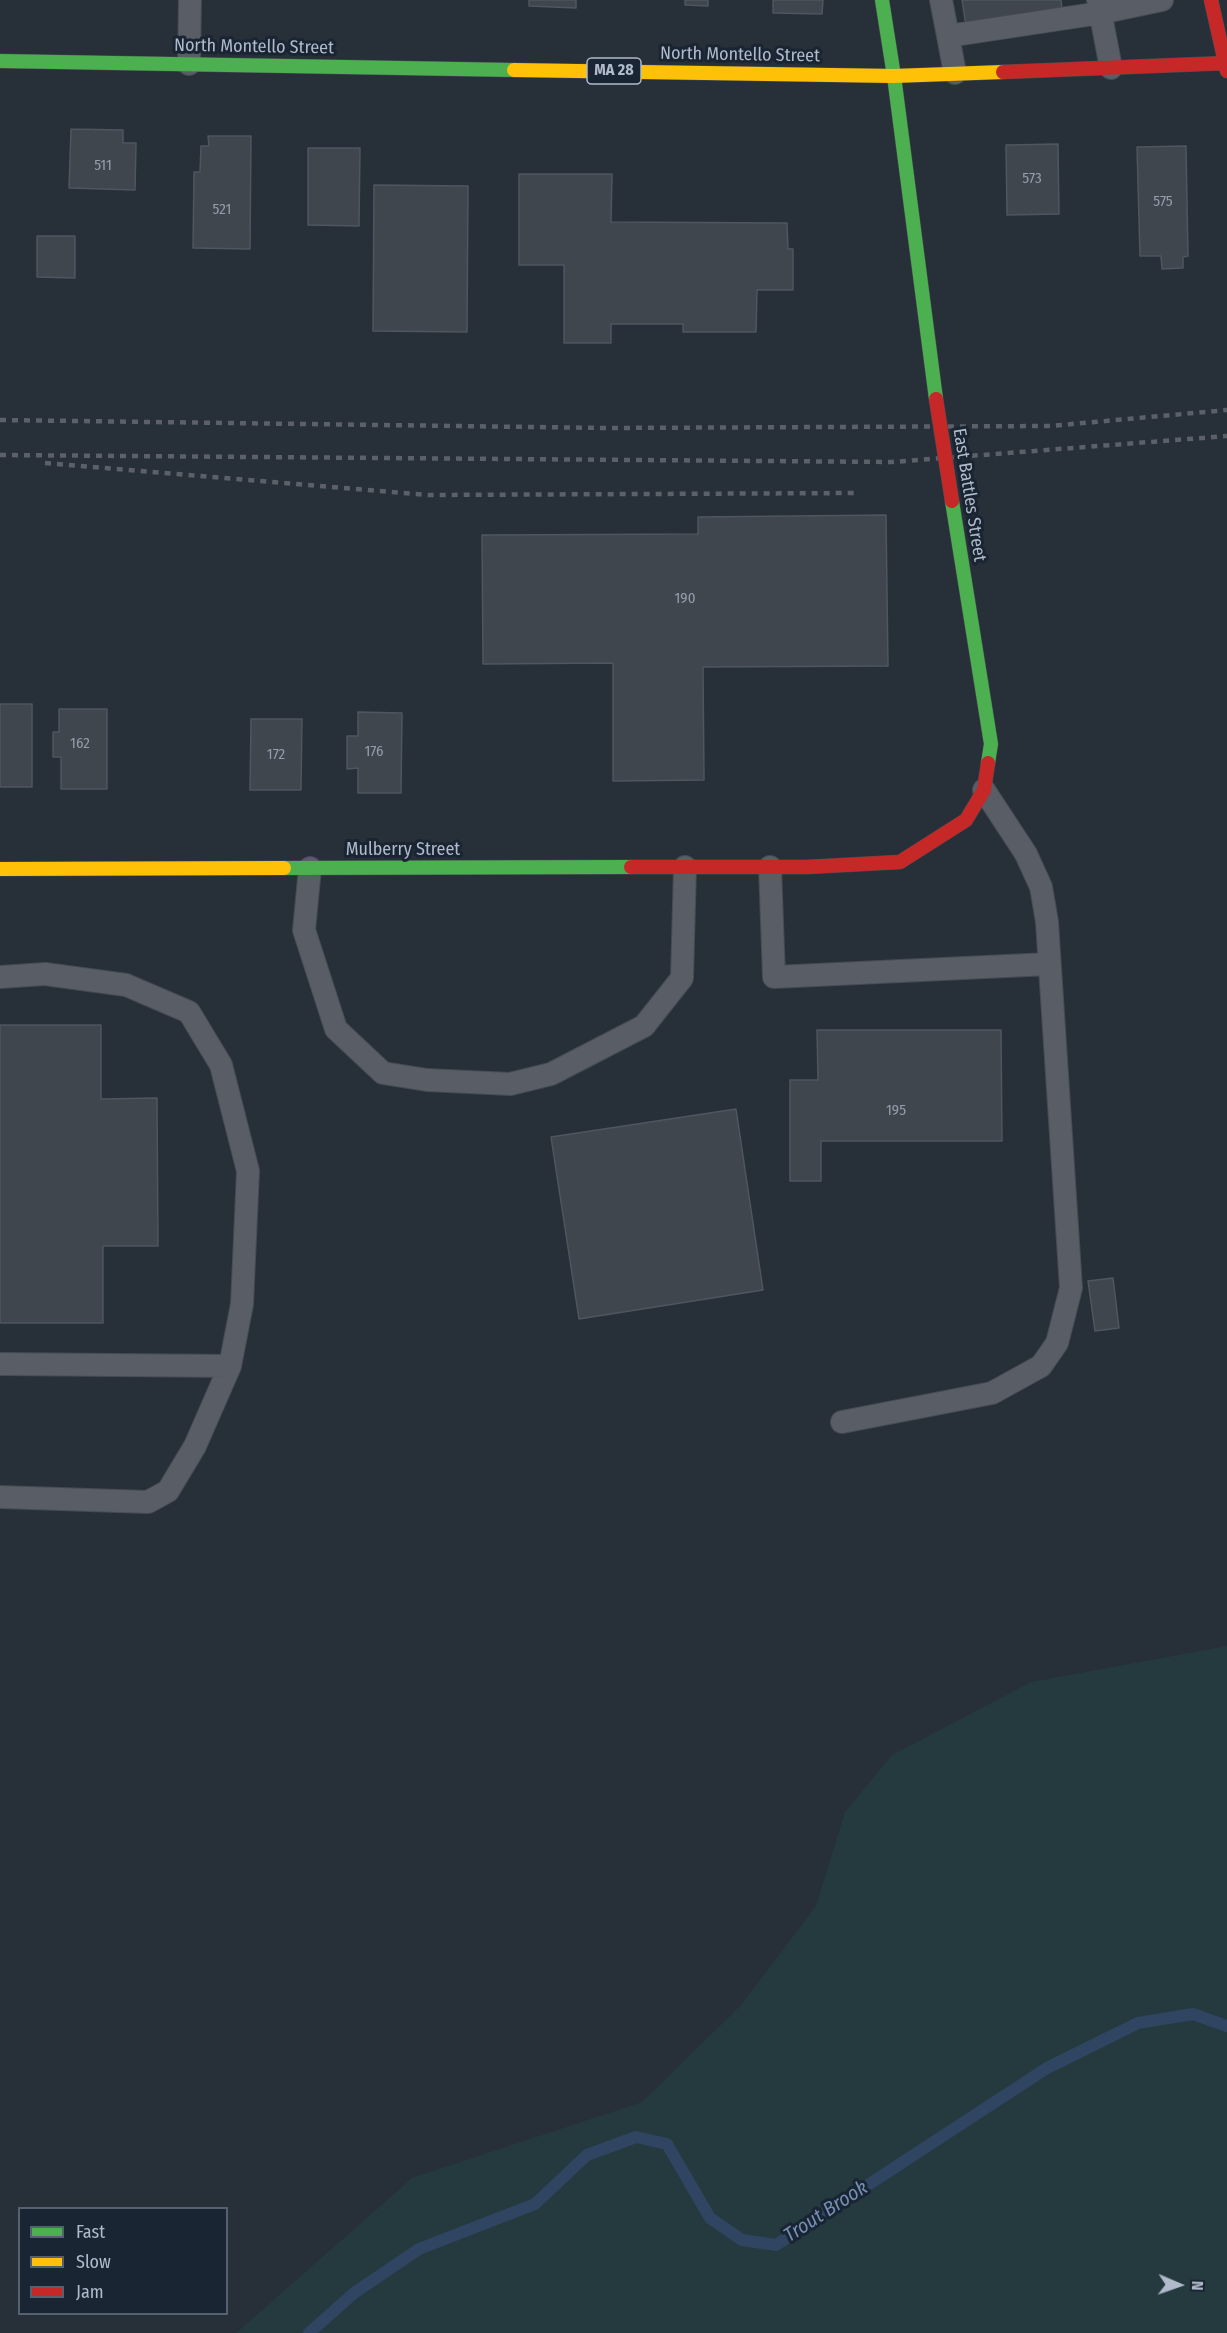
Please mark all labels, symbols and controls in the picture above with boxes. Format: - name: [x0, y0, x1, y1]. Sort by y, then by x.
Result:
- street label: North Montello Street: [174, 35, 334, 59]
- street label: North Montello Street: [660, 43, 820, 67]
- road number: MA 28: [587, 58, 641, 84]
- house number: 511: [94, 157, 112, 175]
- house number: 573: [1022, 170, 1042, 188]
- house number: 575: [1153, 193, 1173, 211]
- house number: 521: [213, 201, 231, 219]
- street label: East Battles Street: [948, 427, 990, 563]
- house number: 190: [675, 590, 695, 608]
- house number: 162: [70, 735, 90, 753]
- house number: 176: [364, 743, 384, 761]
- house number: 172: [267, 746, 285, 764]
- street label: Mulberry Street: [346, 839, 460, 861]
- house number: 195: [886, 1102, 906, 1120]
- water label: Trout Brook: [780, 2176, 872, 2248]
- legend: [18, 2207, 228, 2315]
- text: Fast: [76, 2221, 105, 2243]
- text: Slow: [76, 2251, 111, 2273]
- north arrow: [1149, 2255, 1209, 2315]
- text: Jam: [76, 2281, 104, 2303]
- text: N: [1188, 2281, 1207, 2291]

